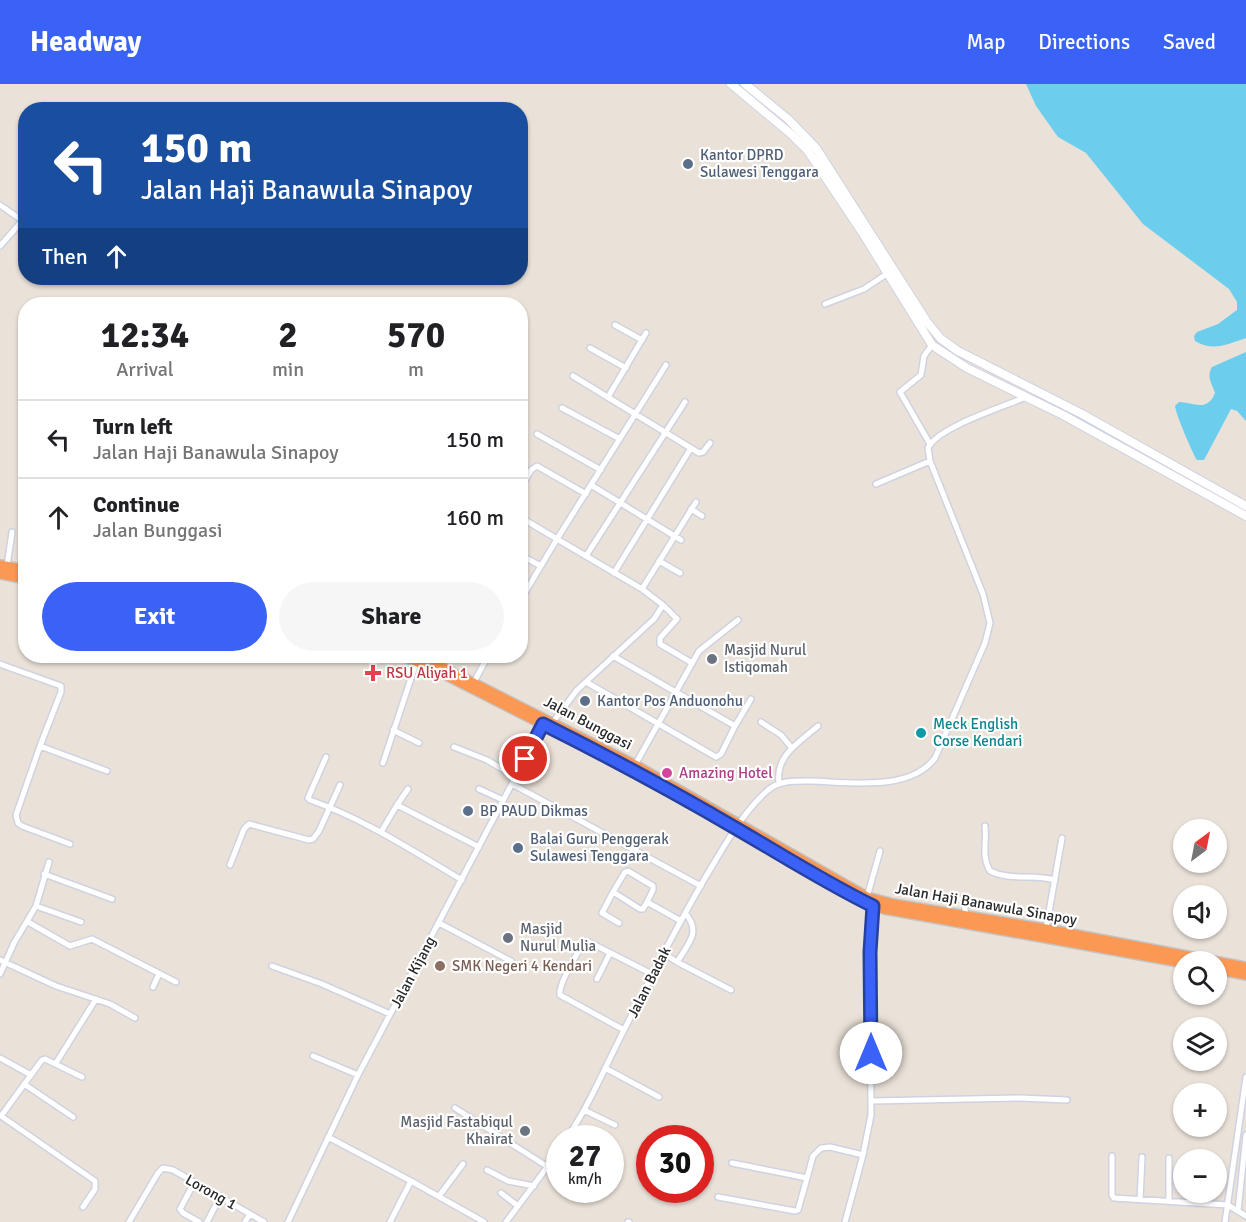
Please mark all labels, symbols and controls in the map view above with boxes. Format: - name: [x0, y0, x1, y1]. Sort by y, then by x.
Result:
- text: Headway: [30, 25, 141, 59]
- text: Map: [967, 29, 1005, 55]
- text: Directions: [1038, 29, 1130, 55]
- text: Saved: [1163, 29, 1216, 55]
- text: 150 m: [141, 123, 252, 174]
- icon: left: [42, 126, 120, 204]
- place label: Kantor DPRD Sulawesi Tenggara: [700, 146, 819, 181]
- marker: Kantor DPRD Sulawesi Tenggara: [681, 157, 695, 171]
- text: Jalan Haji Banawula Sinapoy: [141, 174, 472, 207]
- icon: ahead: [100, 240, 133, 273]
- text: Then: [42, 243, 88, 270]
- text: 12:34: [101, 313, 189, 358]
- text: 2: [278, 313, 298, 358]
- text: 570: [387, 313, 445, 358]
- text: Arrival: [116, 357, 174, 382]
- text: min: [272, 357, 304, 382]
- text: m: [408, 357, 424, 382]
- text: Turn left: [93, 413, 173, 440]
- icon: left: [42, 423, 75, 456]
- text: 150 m: [446, 426, 504, 453]
- text: Jalan Haji Banawula Sinapoy: [93, 440, 339, 465]
- text: Continue: [93, 491, 180, 518]
- icon: ahead: [42, 501, 75, 534]
- text: 160 m: [446, 504, 504, 531]
- text: Jalan Bunggasi: [93, 518, 222, 543]
- button: Exit: [42, 582, 267, 651]
- button: Share: [279, 582, 504, 651]
- place label: Masjid Nurul Istiqomah: [724, 641, 806, 676]
- marker: Masjid Nurul Istiqomah: [705, 652, 719, 666]
- marker: RSU Aliyah 1: [364, 664, 382, 682]
- place label: RSU Aliyah 1: [386, 664, 468, 682]
- street label: Jalan Bunggasi: [541, 692, 635, 754]
- place label: Kantor Pos Anduonohu: [597, 692, 743, 710]
- marker: Kantor Pos Anduonohu: [578, 694, 592, 708]
- place label: Meck English Corse Kendari: [933, 715, 1022, 750]
- marker: Meck English Corse Kendari: [914, 726, 928, 740]
- pin: [499, 733, 550, 784]
- icon: arrive: [508, 742, 541, 775]
- place label: Amazing Hotel: [679, 764, 773, 782]
- marker: Amazing Hotel: [660, 766, 674, 780]
- place label: BP PAUD Dikmas: [480, 802, 588, 820]
- marker: BP PAUD Dikmas: [461, 804, 475, 818]
- north arrow: [1173, 819, 1227, 873]
- map controls: [1173, 819, 1227, 1203]
- place label: Balai Guru Penggerak Sulawesi Tenggara: [530, 830, 669, 865]
- marker: Balai Guru Penggerak Sulawesi Tenggara: [511, 841, 525, 855]
- street label: Jalan Haji Banawula Sinapoy: [894, 879, 1078, 929]
- button: sound: [1173, 885, 1227, 939]
- place label: Masjid Nurul Mulia: [520, 920, 596, 955]
- marker: Masjid Nurul Mulia: [501, 931, 515, 945]
- street label: Jalan Kijang: [387, 933, 439, 1011]
- street label: Jalan Badak: [623, 943, 675, 1020]
- button: search: [1173, 951, 1227, 1005]
- place label: SMK Negeri 4 Kendari: [452, 957, 592, 975]
- marker: SMK Negeri 4 Kendari: [433, 959, 447, 973]
- button: layers: [1173, 1017, 1227, 1071]
- position arrow: [839, 1021, 903, 1085]
- button: +: [1173, 1083, 1227, 1137]
- place label: Masjid Fastabiqul Khairat: [400, 1113, 513, 1148]
- marker: Masjid Fastabiqul Khairat: [518, 1124, 532, 1138]
- speed limit sign: 30: [636, 1125, 714, 1203]
- text: 27: [569, 1138, 601, 1175]
- button: −: [1173, 1149, 1227, 1203]
- text: km/h: [568, 1170, 602, 1188]
- street label: Lorong 1: [182, 1171, 240, 1213]

